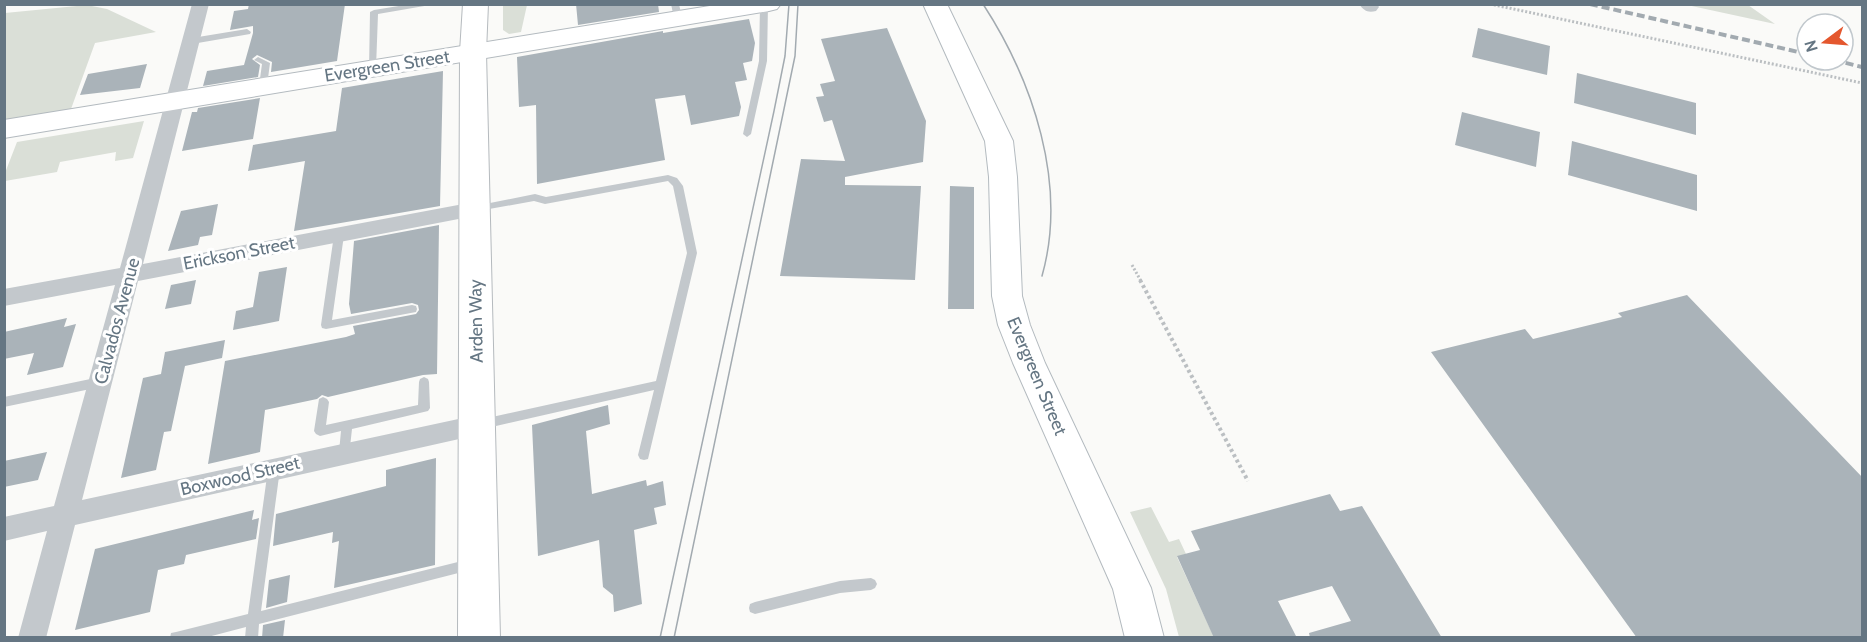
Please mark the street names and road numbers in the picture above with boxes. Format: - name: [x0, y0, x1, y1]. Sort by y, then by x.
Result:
- street label: Evergreen Street: [323, 45, 451, 87]
- street label: Erickson Street: [181, 231, 297, 275]
- street label: Calvados Avenue: [90, 256, 144, 386]
- street label: Arden Way: [464, 279, 488, 363]
- street label: Evergreen Street: [1002, 314, 1072, 438]
- street label: Boxwood Street: [178, 452, 302, 500]

